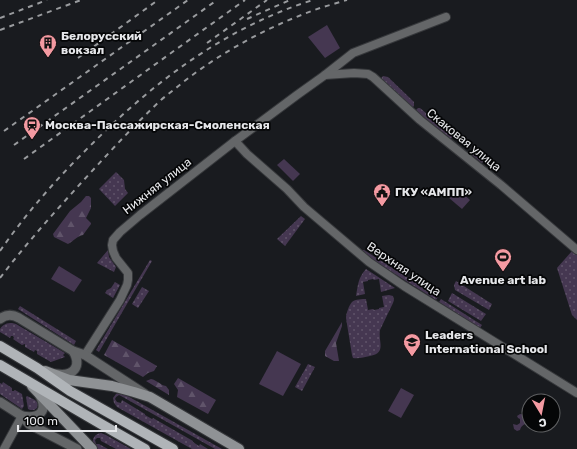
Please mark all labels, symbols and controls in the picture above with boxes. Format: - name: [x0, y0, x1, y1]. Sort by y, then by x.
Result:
- place label: Белорусский вокзал: [61, 29, 142, 57]
- building icon: Белорусский вокзал: [38, 33, 58, 58]
- street label: Скаковая улица: [424, 106, 504, 174]
- station icon: Москва-Пассажирская-Смоленская: [22, 115, 42, 140]
- place label: Москва-Пассажирская-Смоленская: [45, 118, 270, 132]
- street label: Нижняя улица: [120, 155, 194, 217]
- public building icon: ГКУ «АМПП»: [372, 182, 392, 207]
- place label: ГКУ «АМПП»: [395, 185, 472, 199]
- street label: Верхняя улица: [364, 239, 444, 299]
- sports icon: Avenue art lab: [493, 247, 513, 272]
- place label: Avenue art lab: [460, 273, 546, 287]
- place label: Leaders International School: [425, 328, 548, 356]
- school or university icon: Leaders International School: [402, 332, 422, 357]
- north arrow: [521, 393, 561, 433]
- scale bar: [18, 407, 116, 433]
- text: 100 m: [24, 414, 58, 428]
- text: С: [537, 415, 548, 429]

